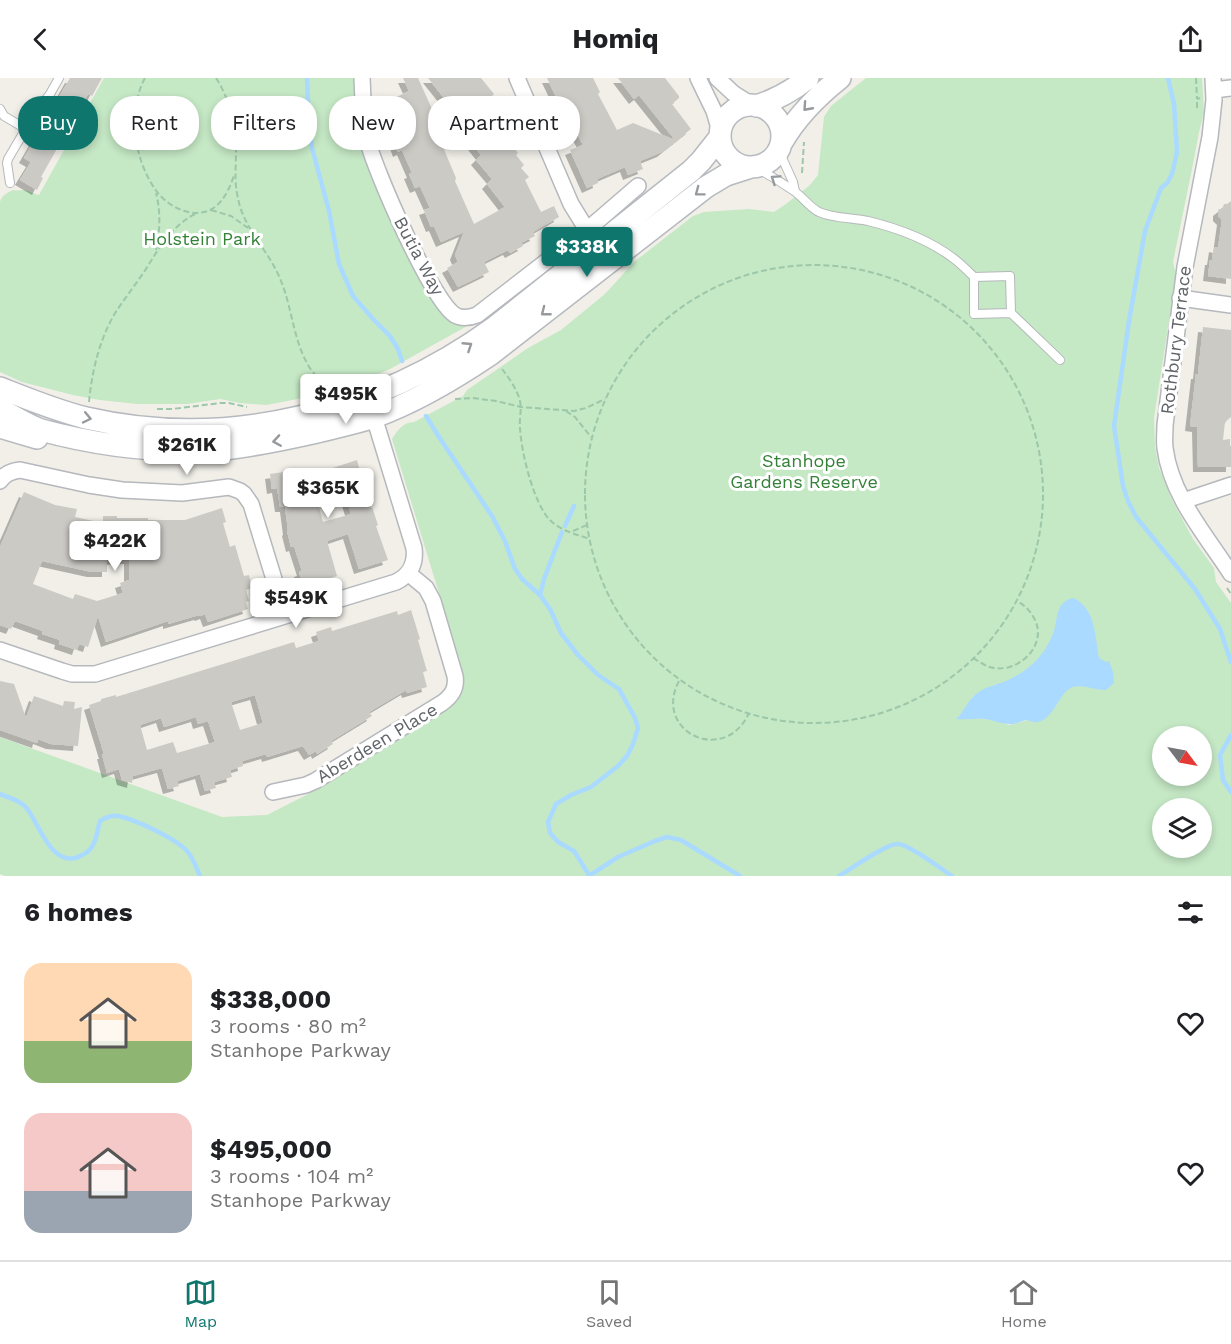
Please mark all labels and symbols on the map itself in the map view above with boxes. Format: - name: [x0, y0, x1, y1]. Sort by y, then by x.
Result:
- one-way arrow: [803, 100, 814, 111]
- one-way arrow: [771, 174, 781, 186]
- one-way arrow: [695, 185, 706, 196]
- street label: Butia Way: [390, 213, 449, 299]
- pin: $338K: [545, 227, 629, 278]
- park label: Holstein Park: [143, 228, 261, 249]
- street label: Rothbury Terrace: [1156, 264, 1195, 415]
- one-way arrow: [541, 305, 552, 316]
- one-way arrow: [461, 342, 472, 353]
- pin: $495K: [304, 374, 388, 425]
- one-way arrow: [82, 410, 92, 423]
- pin: $261K: [145, 425, 229, 476]
- one-way arrow: [272, 434, 281, 446]
- park label: Stanhope Gardens Reserve: [730, 450, 878, 492]
- pin: $365K: [286, 468, 370, 519]
- pin: $422K: [73, 521, 157, 572]
- pin: $549K: [254, 578, 338, 629]
- street label: Aberdeen Place: [313, 698, 441, 787]
- north arrow: [1152, 726, 1212, 786]

